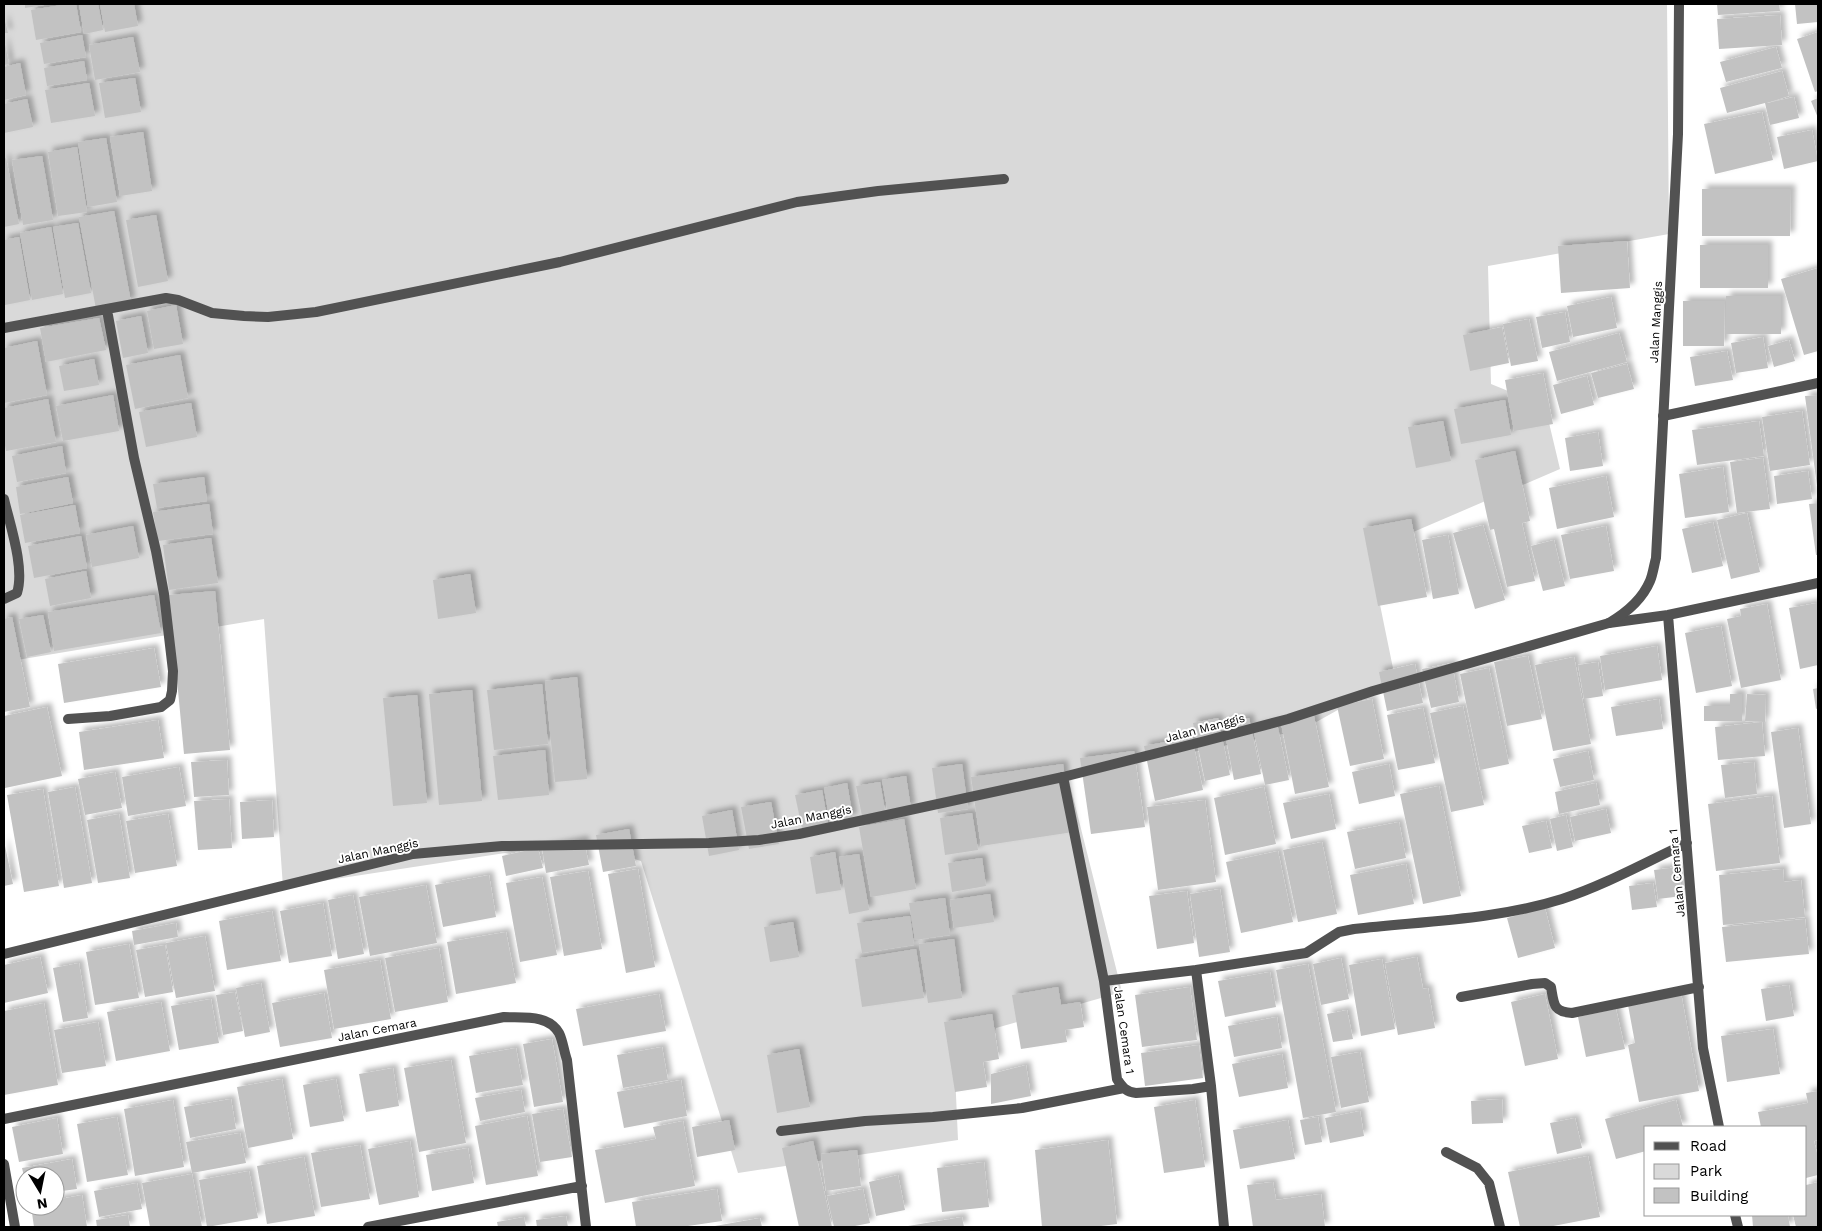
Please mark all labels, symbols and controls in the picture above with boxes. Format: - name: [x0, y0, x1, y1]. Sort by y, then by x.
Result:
- street label: Jalan Manggis: [1647, 281, 1665, 363]
- street label: Jalan Manggis: [1164, 711, 1246, 745]
- street label: Jalan Manggis: [769, 802, 853, 832]
- street label: Jalan Cemara 1: [1666, 828, 1688, 918]
- street label: Jalan Manggis: [336, 836, 420, 866]
- street label: Jalan Cemara 1: [1111, 985, 1137, 1075]
- street label: Jalan Cemara: [336, 1015, 418, 1045]
- legend: [1644, 1126, 1807, 1216]
- text: Road: [1690, 1137, 1727, 1155]
- text: Park: [1690, 1162, 1723, 1180]
- north arrow: [15, 1166, 65, 1216]
- text: Building: [1690, 1187, 1748, 1205]
- text: N: [36, 1195, 49, 1213]

